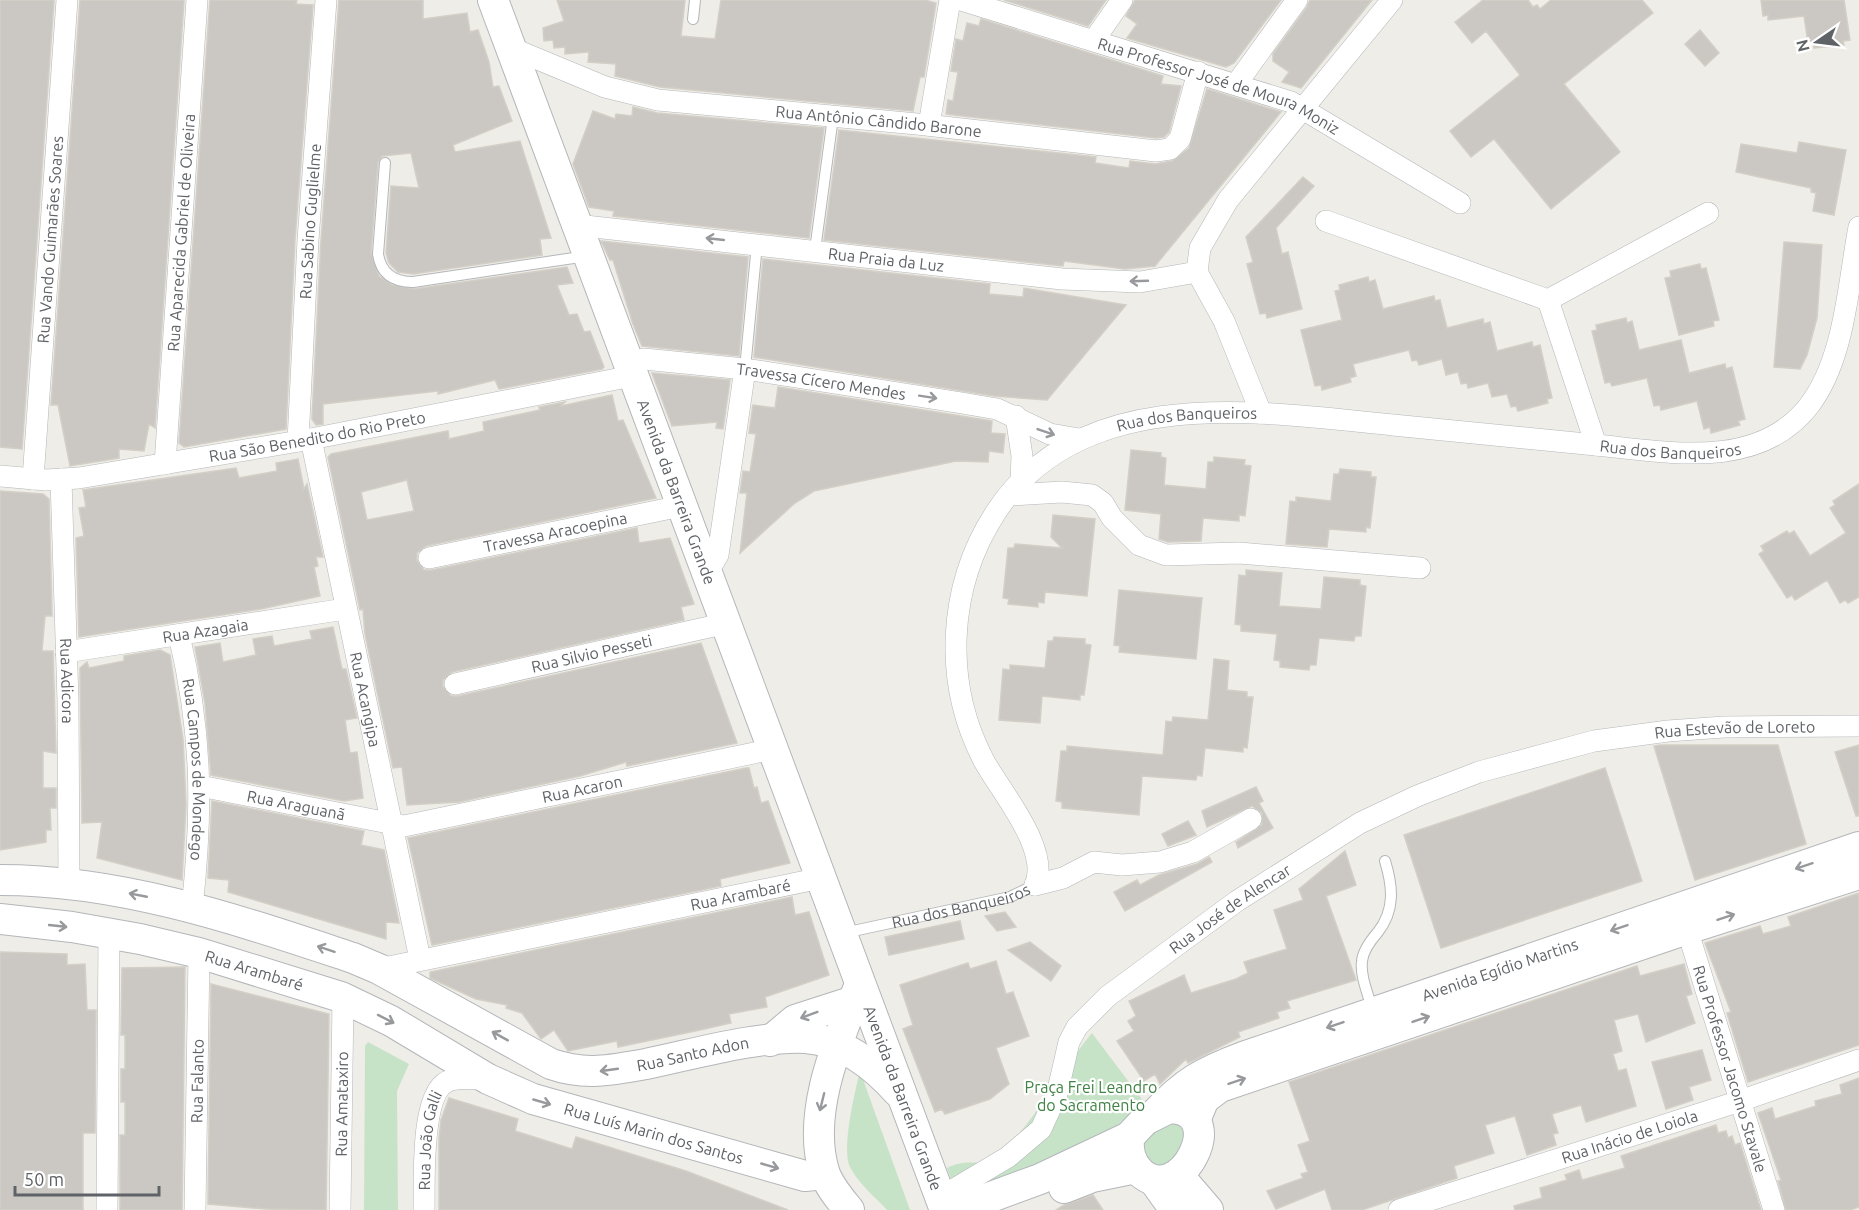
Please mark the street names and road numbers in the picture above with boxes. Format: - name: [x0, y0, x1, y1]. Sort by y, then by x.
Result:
- street label: Rua Professor José de Moura Moniz: [1096, 34, 1343, 138]
- street label: Rua Antônio Cândido Barone: [775, 102, 983, 140]
- street label: Rua Aparecida Gabriel de Oliveira: [164, 113, 198, 352]
- street label: Rua Vando Guimarães Soares: [34, 135, 66, 344]
- street label: Rua Sabino Guglielme: [296, 143, 324, 300]
- street label: Rua Praia da Luz: [827, 244, 945, 275]
- street label: Travessa Cícero Mendes: [736, 359, 907, 403]
- street label: Avenida da Barreira Grande: [634, 397, 719, 587]
- street label: Rua dos Banqueiros: [1114, 404, 1258, 435]
- street label: Rua São Benedito do Rio Preto: [208, 408, 427, 465]
- street label: Rua dos Banqueiros: [1599, 436, 1743, 462]
- street label: Travessa Aracoepina: [482, 508, 629, 556]
- street label: Rua Azagaia: [161, 615, 250, 646]
- street label: Rua Silvio Pesseti: [529, 631, 654, 676]
- street label: Rua Adicora: [57, 638, 77, 724]
- street label: Rua Acangipa: [347, 650, 384, 749]
- street label: Rua Campos de Mondego: [179, 677, 208, 862]
- street label: Rua Estevão de Loreto: [1653, 717, 1815, 742]
- street label: Rua Acaron: [540, 772, 624, 806]
- street label: Rua Araguanã: [246, 786, 347, 823]
- street label: Rua José de Alencar: [1165, 860, 1294, 957]
- street label: Rua Arambaré: [689, 875, 792, 914]
- street label: Rua dos Banqueiros: [890, 880, 1033, 931]
- street label: Avenida Egídio Martins: [1419, 934, 1580, 1004]
- street label: Rua Arambaré: [203, 946, 306, 994]
- street label: Rua Professor Jacomo Stavale: [1690, 963, 1771, 1175]
- street label: Avenida da Barreira Grande: [860, 1003, 946, 1193]
- street label: Rua Santo Adon: [635, 1033, 750, 1074]
- street label: Rua Falanto: [187, 1039, 207, 1123]
- street label: Rua Amataxiro: [332, 1051, 351, 1157]
- street label: Rua João Galli: [415, 1087, 445, 1190]
- street label: Rua Luís Marin dos Santos: [562, 1099, 745, 1167]
- street label: Rua Inácio de Loiola: [1559, 1106, 1700, 1167]

